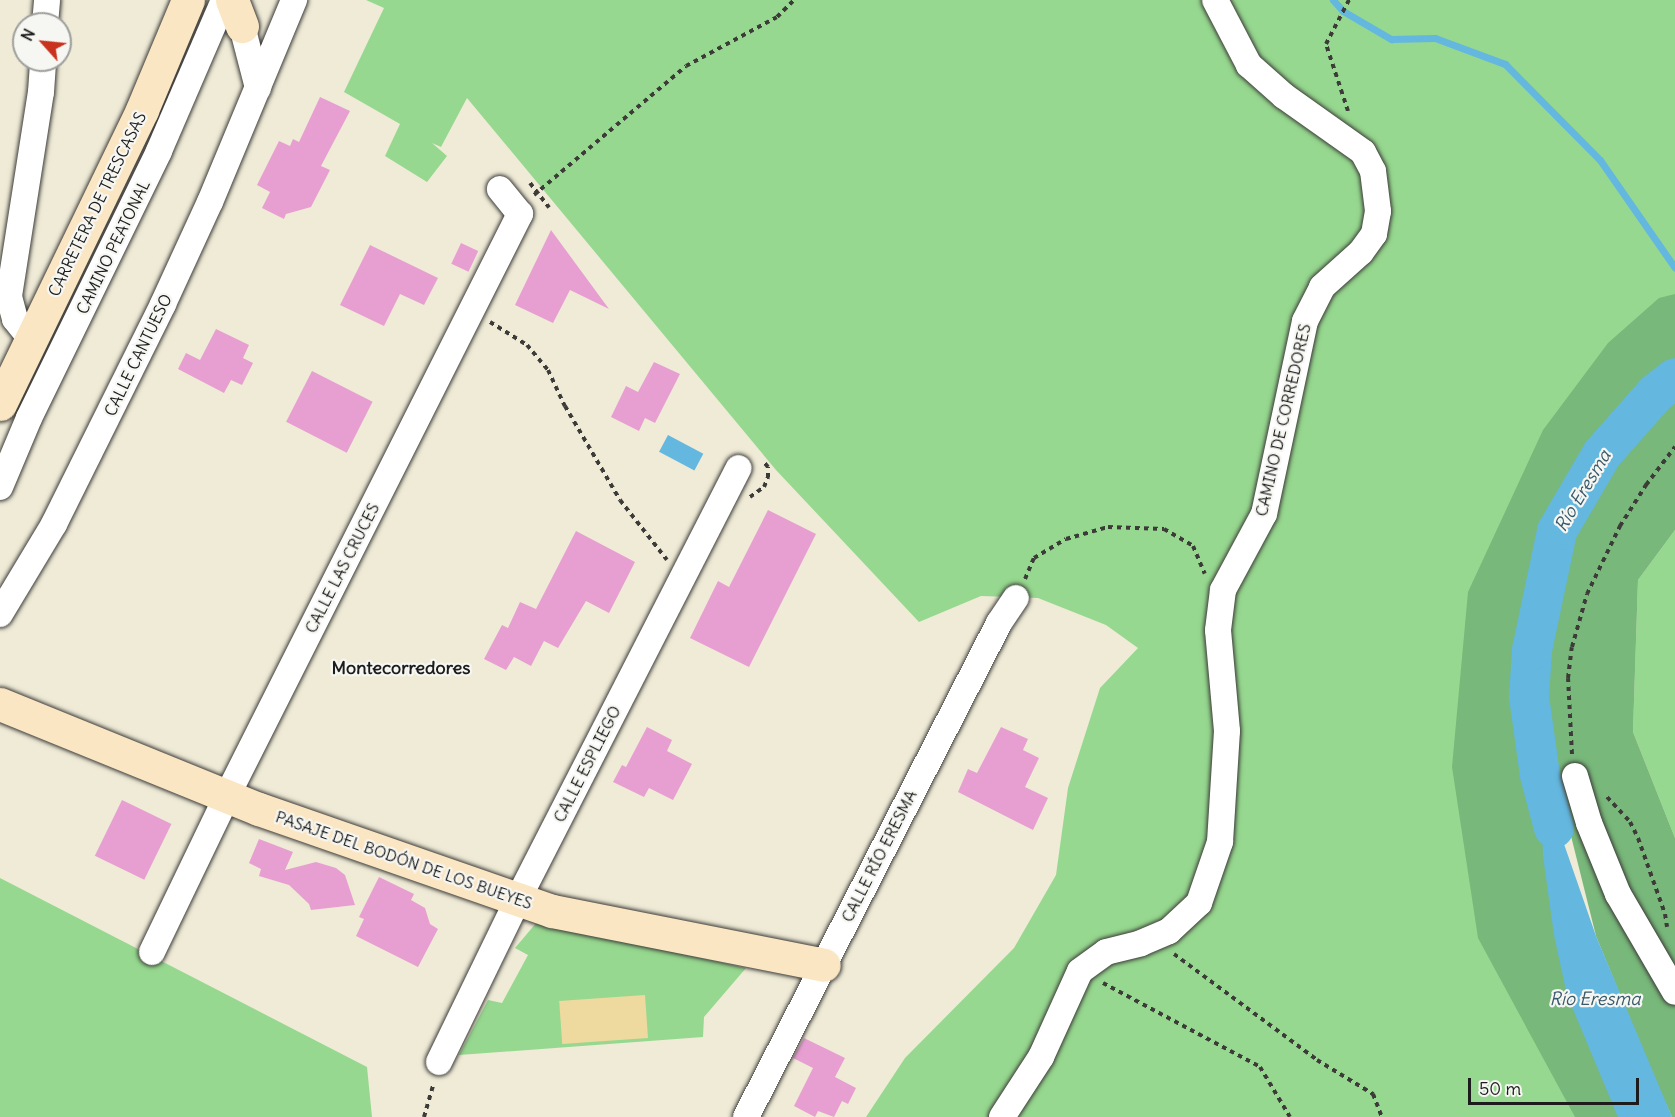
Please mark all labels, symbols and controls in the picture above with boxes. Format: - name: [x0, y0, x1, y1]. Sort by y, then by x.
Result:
- north arrow: [12, 12, 72, 72]
- text: N: [16, 25, 39, 44]
- street label: CARRETERA DE TRESCASAS: [44, 109, 150, 299]
- street label: CAMINO PEATONAL: [72, 177, 154, 317]
- street label: CALLE CANTUESO: [100, 291, 176, 419]
- street label: CAMINO DE CORREDORES: [1251, 322, 1315, 518]
- water label: Río Eresma: [1550, 446, 1616, 536]
- street label: CALLE LAS CRUCES: [301, 500, 383, 636]
- district label: Montecorredores: [332, 657, 470, 679]
- street label: CALLE ESPLIEGO: [549, 703, 625, 825]
- street label: CALLE RÍO ERESMA: [837, 787, 921, 925]
- street label: PASAJE DEL BODÓN DE LOS BUEYES: [273, 807, 535, 913]
- water label: Río Eresma: [1549, 988, 1641, 1010]
- scale bar: [1471, 1066, 1642, 1104]
- text: 50 m: [1479, 1077, 1521, 1100]

